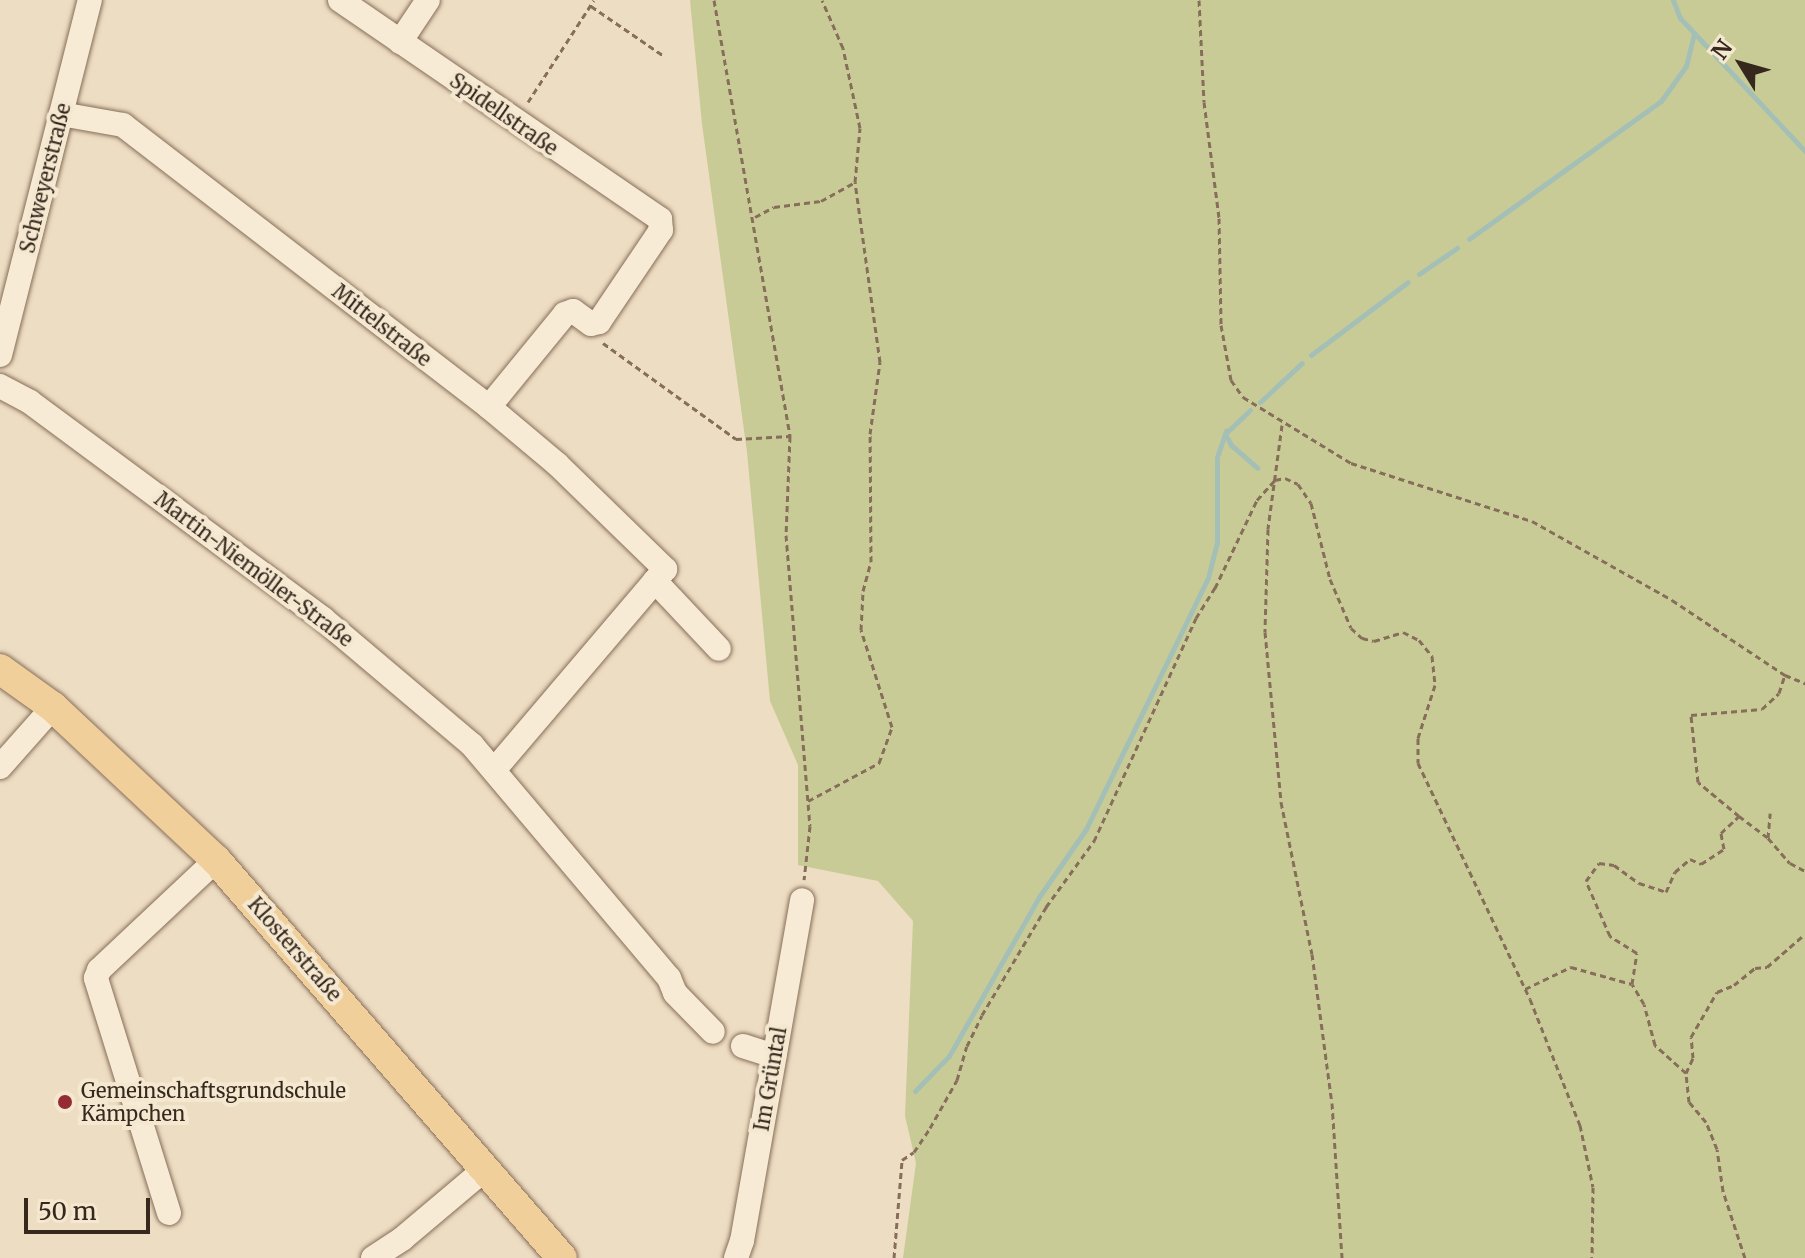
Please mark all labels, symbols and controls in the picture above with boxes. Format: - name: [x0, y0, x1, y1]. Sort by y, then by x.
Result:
- north arrow: [1701, 24, 1781, 104]
- text: N: [1705, 34, 1738, 65]
- street label: Spidellstraße: [445, 68, 563, 160]
- street label: Schweyerstraße: [15, 101, 75, 255]
- street label: Mittelstraße: [328, 279, 436, 371]
- street label: Martin-Niemöller-Straße: [150, 487, 358, 651]
- street label: Klosterstraße: [243, 892, 347, 1006]
- street label: Im Grüntal: [749, 1025, 791, 1133]
- place label: Gemeinschaftsgrundschule Kämpchen: [81, 1078, 346, 1125]
- marker: Gemeinschaftsgrundschule Kämpchen: [56, 1093, 74, 1111]
- scale bar: [28, 1182, 154, 1232]
- text: 50 m: [38, 1196, 97, 1227]

